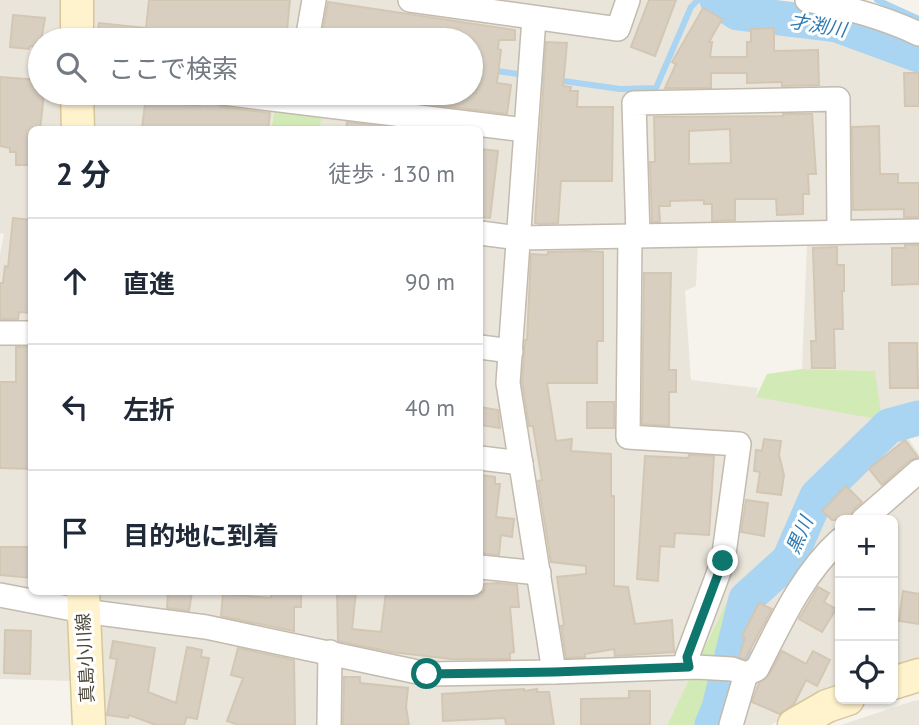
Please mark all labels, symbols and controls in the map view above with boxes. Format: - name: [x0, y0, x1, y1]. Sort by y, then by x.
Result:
- water label: 才渕川: [788, 8, 850, 42]
- search box: [28, 28, 483, 105]
- icon: search: [52, 48, 90, 86]
- text: ここで検索: [108, 52, 238, 85]
- text: 2 分: [56, 154, 111, 193]
- text: 徒歩 · 130 m: [328, 159, 455, 188]
- icon: ahead: [56, 262, 94, 300]
- text: 直進: [123, 267, 175, 300]
- text: 90 m: [405, 267, 455, 296]
- icon: left: [56, 388, 94, 426]
- text: 左折: [123, 393, 175, 426]
- text: 40 m: [405, 393, 455, 422]
- water label: 黒川: [780, 511, 819, 557]
- icon: arrive: [56, 514, 94, 552]
- map controls: [835, 515, 898, 704]
- button: +: [835, 515, 898, 578]
- text: 目的地に到着: [123, 519, 279, 552]
- route end: [707, 545, 738, 576]
- button: −: [835, 578, 898, 641]
- street label: 真島小川線: [71, 612, 99, 704]
- button: locate: [835, 641, 898, 704]
- route start: [411, 658, 442, 689]

